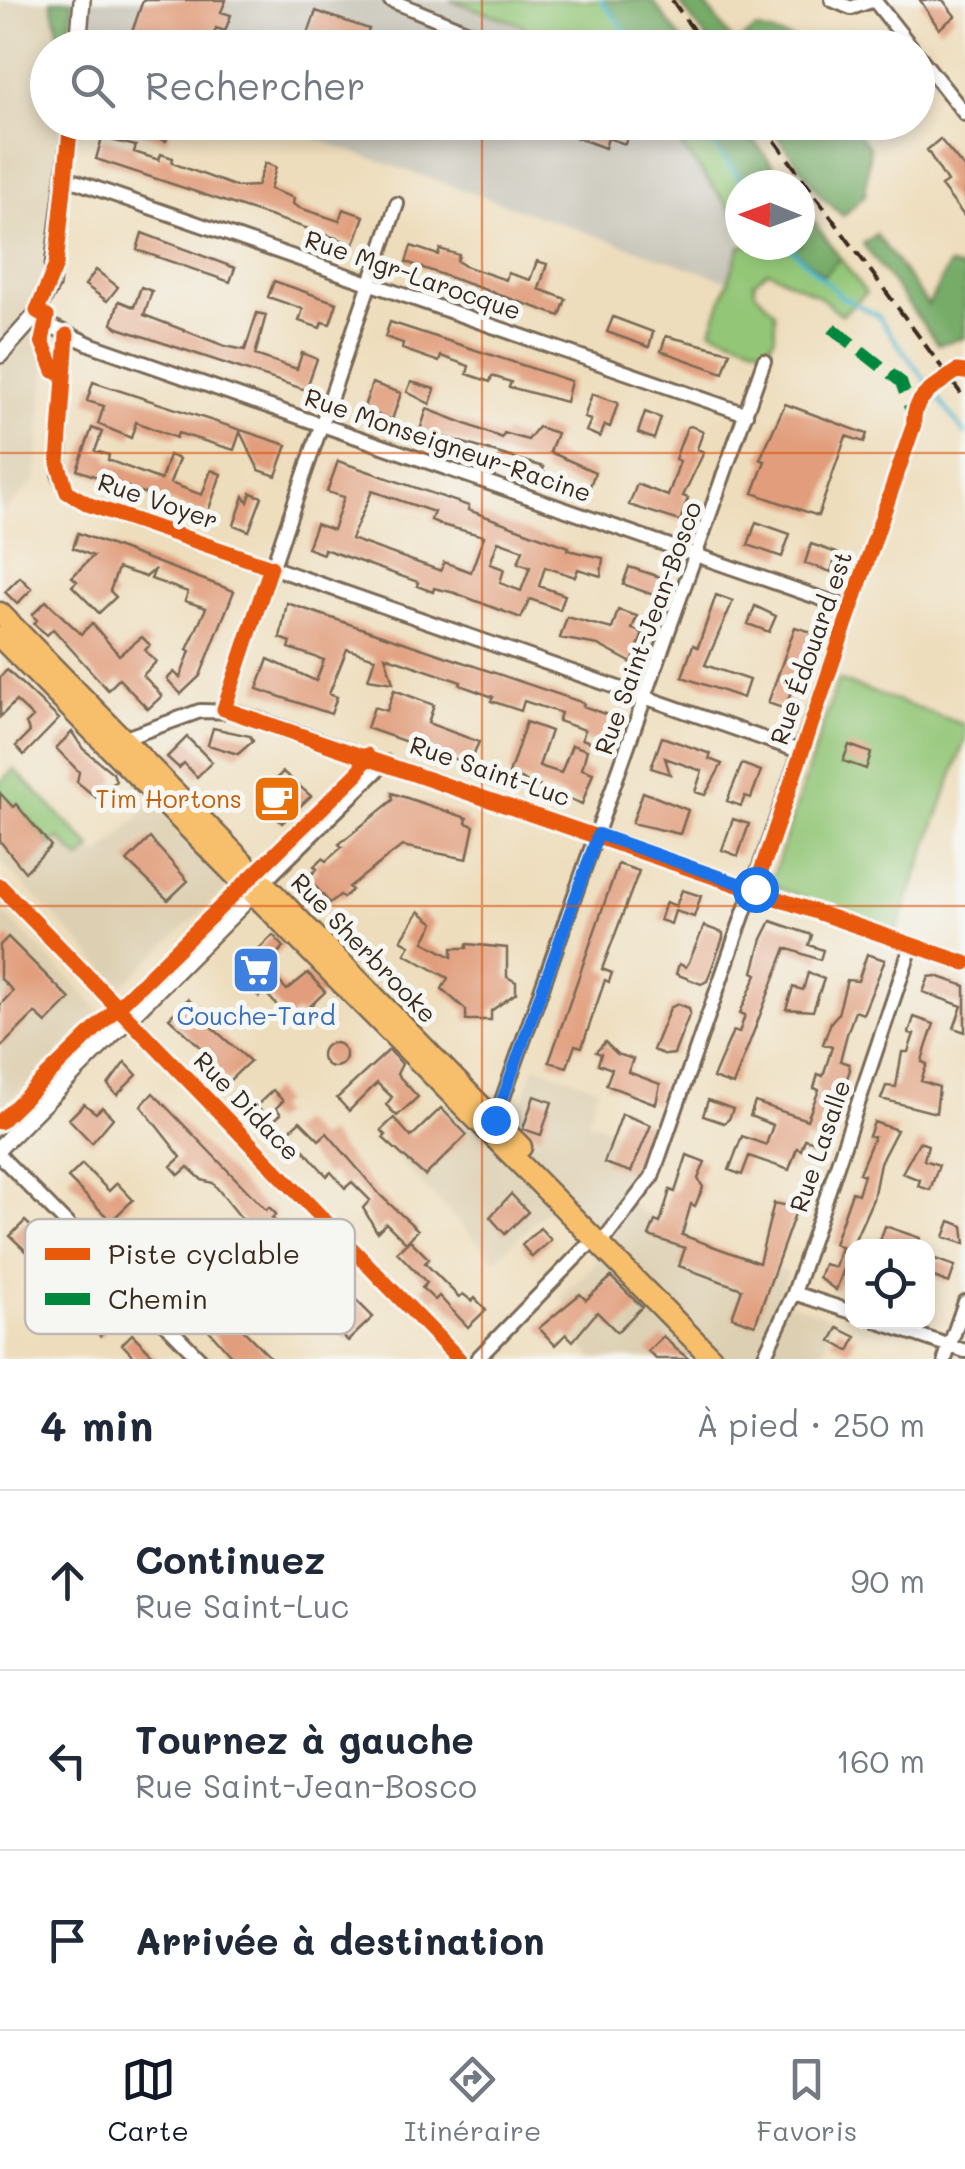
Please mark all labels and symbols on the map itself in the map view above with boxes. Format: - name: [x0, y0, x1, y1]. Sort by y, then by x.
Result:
- north arrow: [725, 170, 815, 260]
- street label: Rue Mgr-Larocque: [301, 222, 526, 326]
- street label: Rue Monseigneur-Racine: [301, 380, 596, 508]
- street label: Rue Voyer: [94, 465, 223, 537]
- street label: Rue Saint-Jean-Bosco: [586, 497, 708, 759]
- street label: Rue Édouard est: [762, 547, 858, 749]
- street label: Rue Saint-Luc: [406, 728, 575, 812]
- cafe icon: Tim Hortons: [251, 773, 303, 825]
- place label: Tim Hortons: [95, 782, 242, 814]
- street label: Rue Sherbrooke: [285, 866, 444, 1029]
- route start: [733, 867, 779, 913]
- supermarket icon: Couche-Tard: [230, 944, 282, 996]
- place label: Couche-Tard: [176, 999, 336, 1031]
- street label: Rue Didace: [188, 1044, 308, 1167]
- street label: Rue Lasalle: [782, 1075, 857, 1216]
- route end: [473, 1098, 519, 1144]
- legend: [25, 1219, 355, 1334]
- text: Piste cyclable: [108, 1235, 300, 1271]
- text: Chemin: [108, 1280, 208, 1316]

